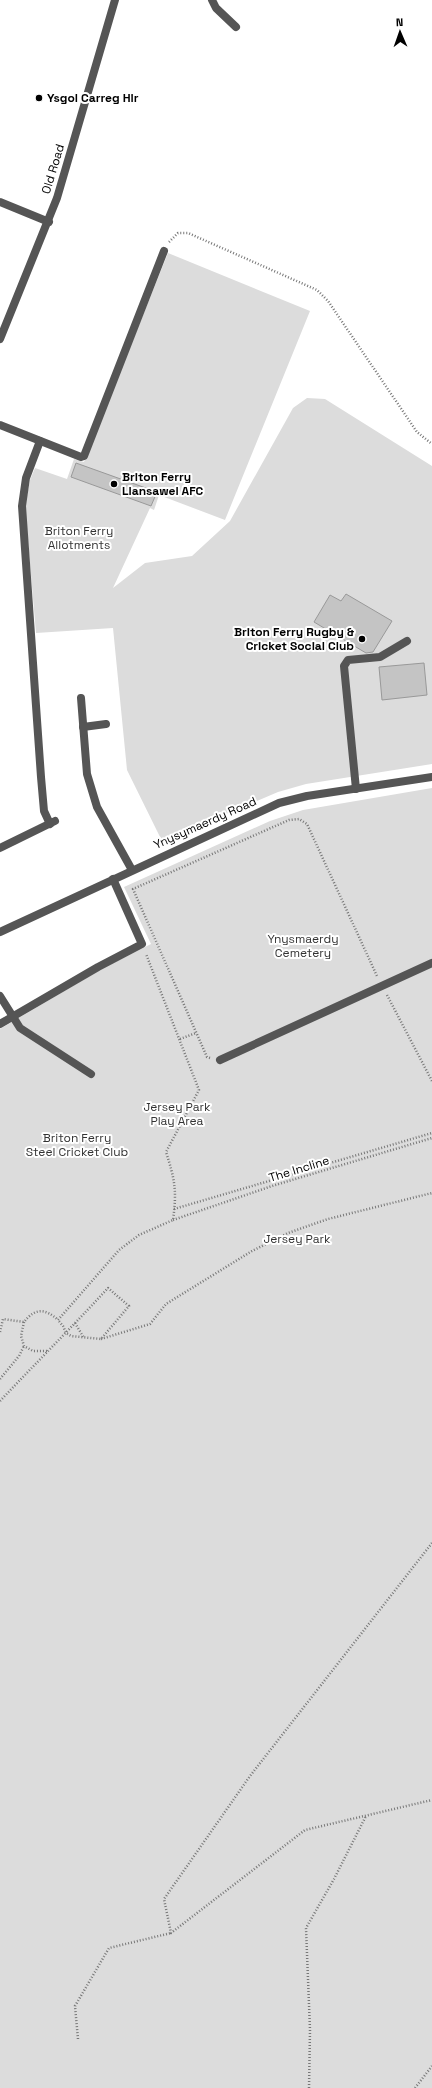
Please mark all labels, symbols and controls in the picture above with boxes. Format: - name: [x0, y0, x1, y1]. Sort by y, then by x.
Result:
- north arrow: [380, 12, 420, 52]
- text: N: [396, 15, 404, 29]
- place label: Ysgol Carreg Hir: [47, 90, 139, 106]
- marker: Ysgol Carreg Hir: [34, 93, 44, 103]
- street label: Old Road: [38, 142, 68, 196]
- place label: Briton Ferry Llansawel AFC: [122, 469, 204, 499]
- marker: Briton Ferry Llansawel AFC: [109, 479, 119, 489]
- park label: Briton Ferry Allotments: [45, 523, 113, 553]
- place label: Briton Ferry Rugby & Cricket Social Club: [234, 624, 354, 654]
- marker: Briton Ferry Rugby & Cricket Social Club: [357, 634, 367, 644]
- street label: Ynysymaerdy Road: [151, 793, 259, 853]
- park label: Ynysmaerdy Cemetery: [268, 931, 338, 961]
- park label: Jersey Park Play Area: [143, 1099, 211, 1129]
- park label: Briton Ferry Steel Cricket Club: [26, 1130, 129, 1160]
- street label: The Incline: [267, 1152, 331, 1186]
- park label: Jersey Park: [263, 1231, 331, 1247]

